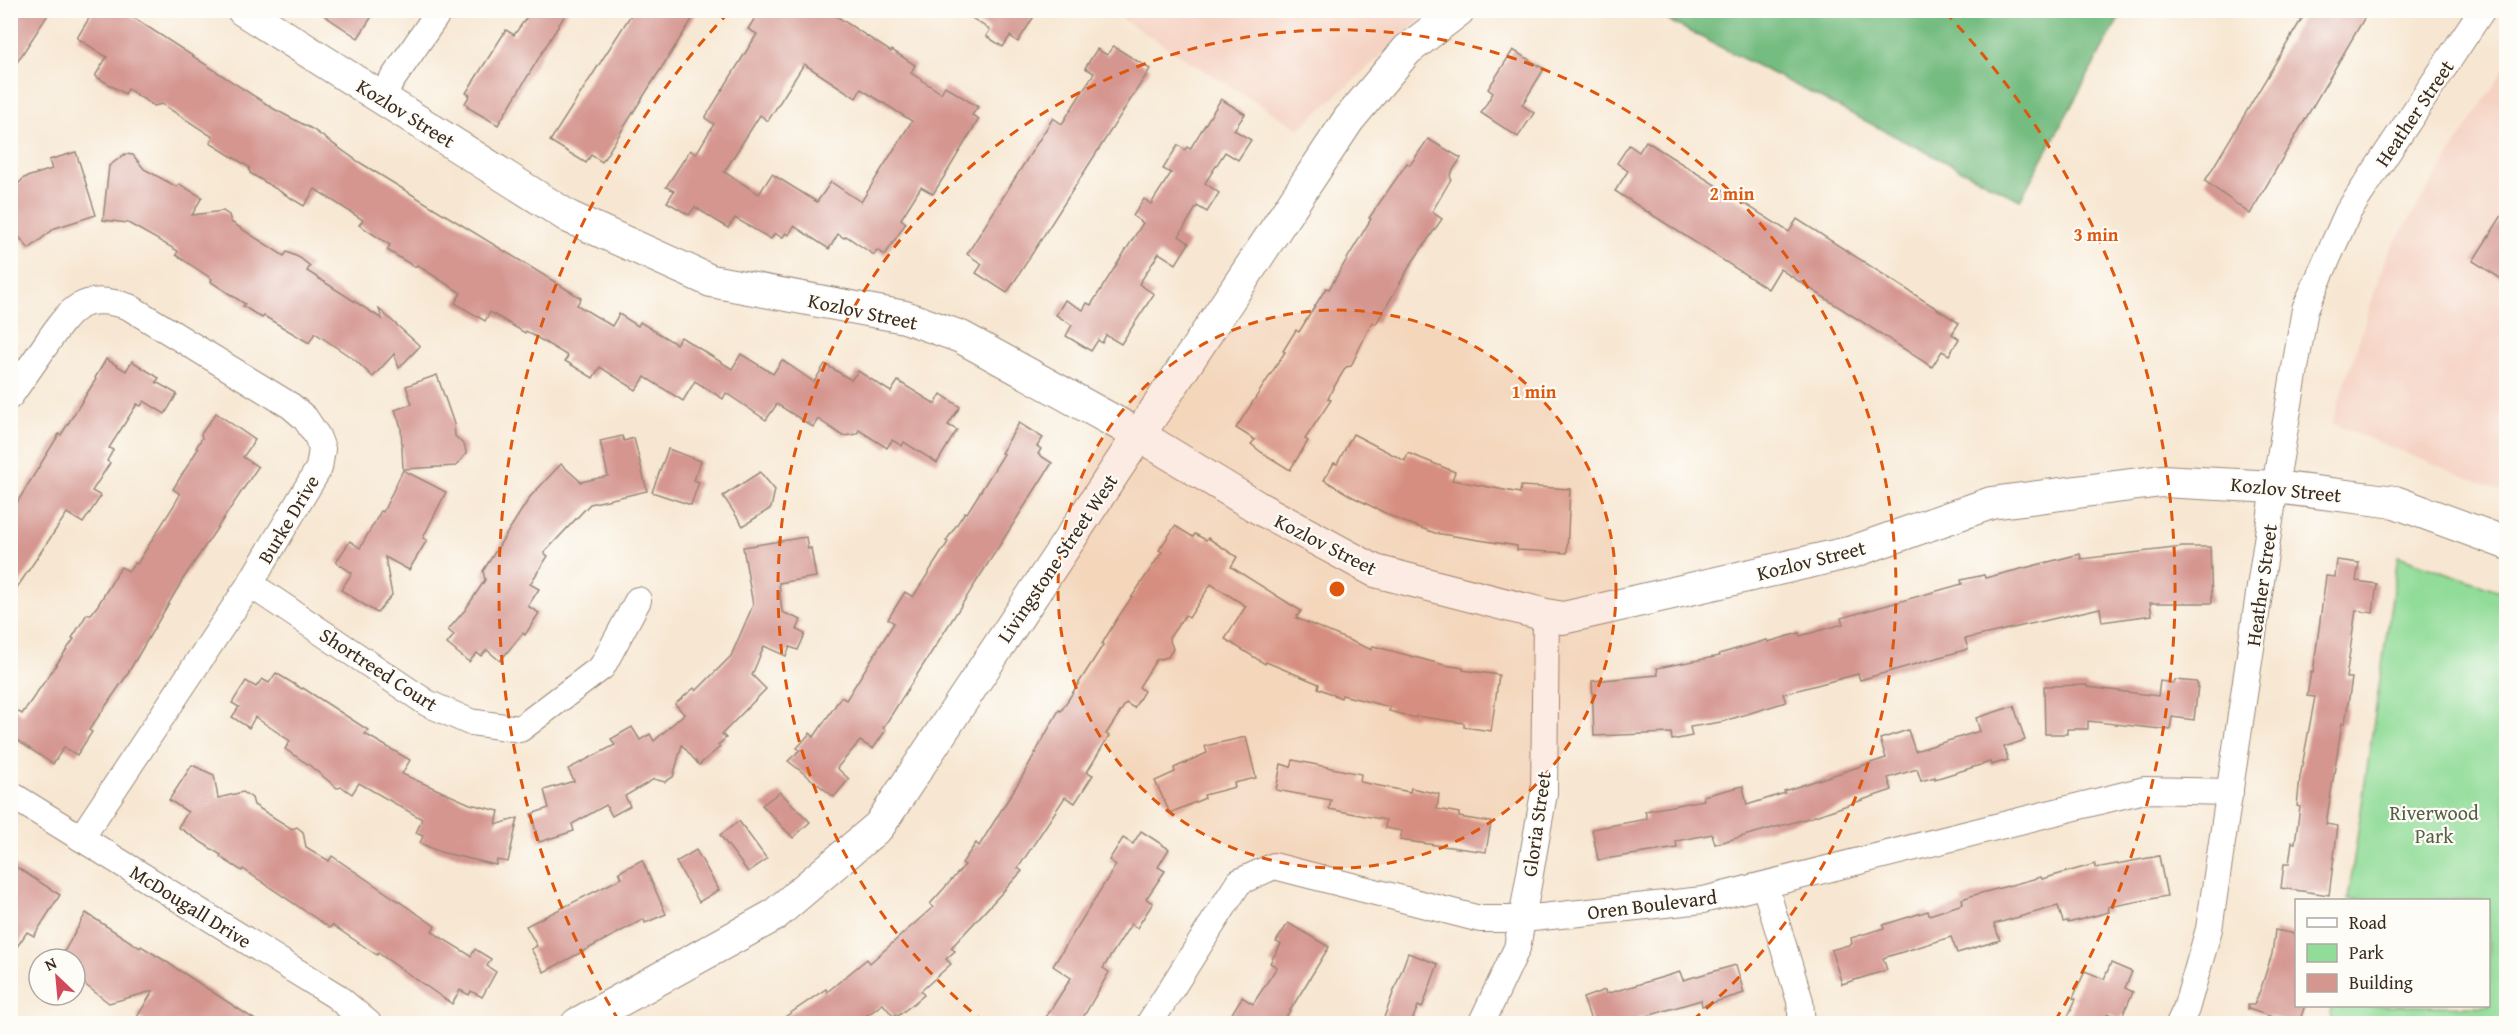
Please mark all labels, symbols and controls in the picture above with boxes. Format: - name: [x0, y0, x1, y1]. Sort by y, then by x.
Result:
- street label: Heather Street: [2368, 54, 2460, 172]
- street label: Kozlov Street: [351, 71, 461, 155]
- text: 2 min: [1710, 180, 1755, 207]
- text: 3 min: [2074, 221, 2119, 248]
- street label: Kozlov Street: [806, 285, 920, 337]
- text: 1 min: [1512, 378, 1557, 405]
- street label: Livingstone Street West: [990, 468, 1124, 648]
- street label: Burke Drive: [250, 469, 326, 569]
- street label: Kozlov Street: [2229, 469, 2343, 509]
- street label: Kozlov Street: [1270, 506, 1382, 582]
- street label: Heather Street: [2238, 522, 2284, 648]
- street label: Kozlov Street: [1754, 532, 1868, 588]
- centre of rings: [1327, 579, 1347, 599]
- street label: Shortreed Court: [314, 620, 444, 718]
- street label: Gloria Street: [1514, 770, 1558, 878]
- park label: Riverwood Park: [2389, 798, 2479, 850]
- street label: McDougall Drive: [125, 857, 257, 955]
- street label: Oren Boulevard: [1586, 882, 1719, 926]
- legend: [2295, 899, 2490, 1007]
- text: Road: [2349, 909, 2387, 936]
- text: Park: [2349, 939, 2385, 966]
- north arrow: [27, 947, 87, 1007]
- text: N: [40, 950, 61, 977]
- text: Building: [2349, 969, 2413, 996]

